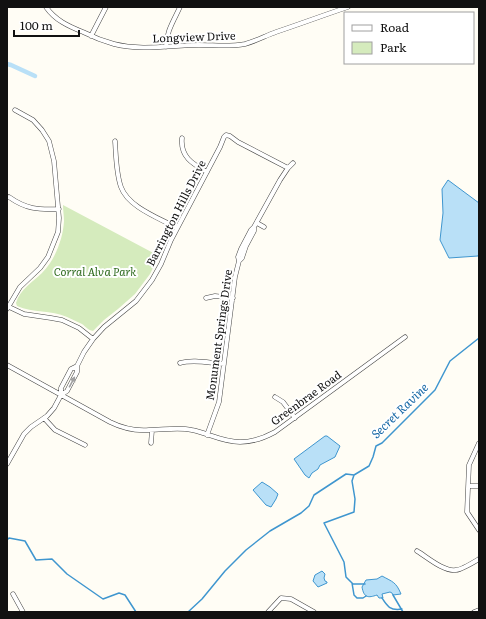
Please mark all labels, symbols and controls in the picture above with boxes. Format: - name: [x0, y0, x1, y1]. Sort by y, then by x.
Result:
- scale bar: [14, 12, 79, 38]
- legend: [344, 12, 474, 64]
- text: 100 m: [20, 16, 53, 34]
- text: Road: [380, 18, 410, 36]
- street label: Longview Drive: [152, 27, 236, 45]
- text: Park: [380, 38, 407, 56]
- street label: Barrington Hills Drive: [141, 156, 209, 268]
- park label: Corral Alva Park: [54, 263, 136, 279]
- street label: Monument Springs Drive: [201, 268, 235, 402]
- street label: Greenbrae Road: [267, 366, 344, 428]
- one-way arrow: [69, 376, 75, 388]
- water label: Secret Ravine: [367, 378, 432, 442]

